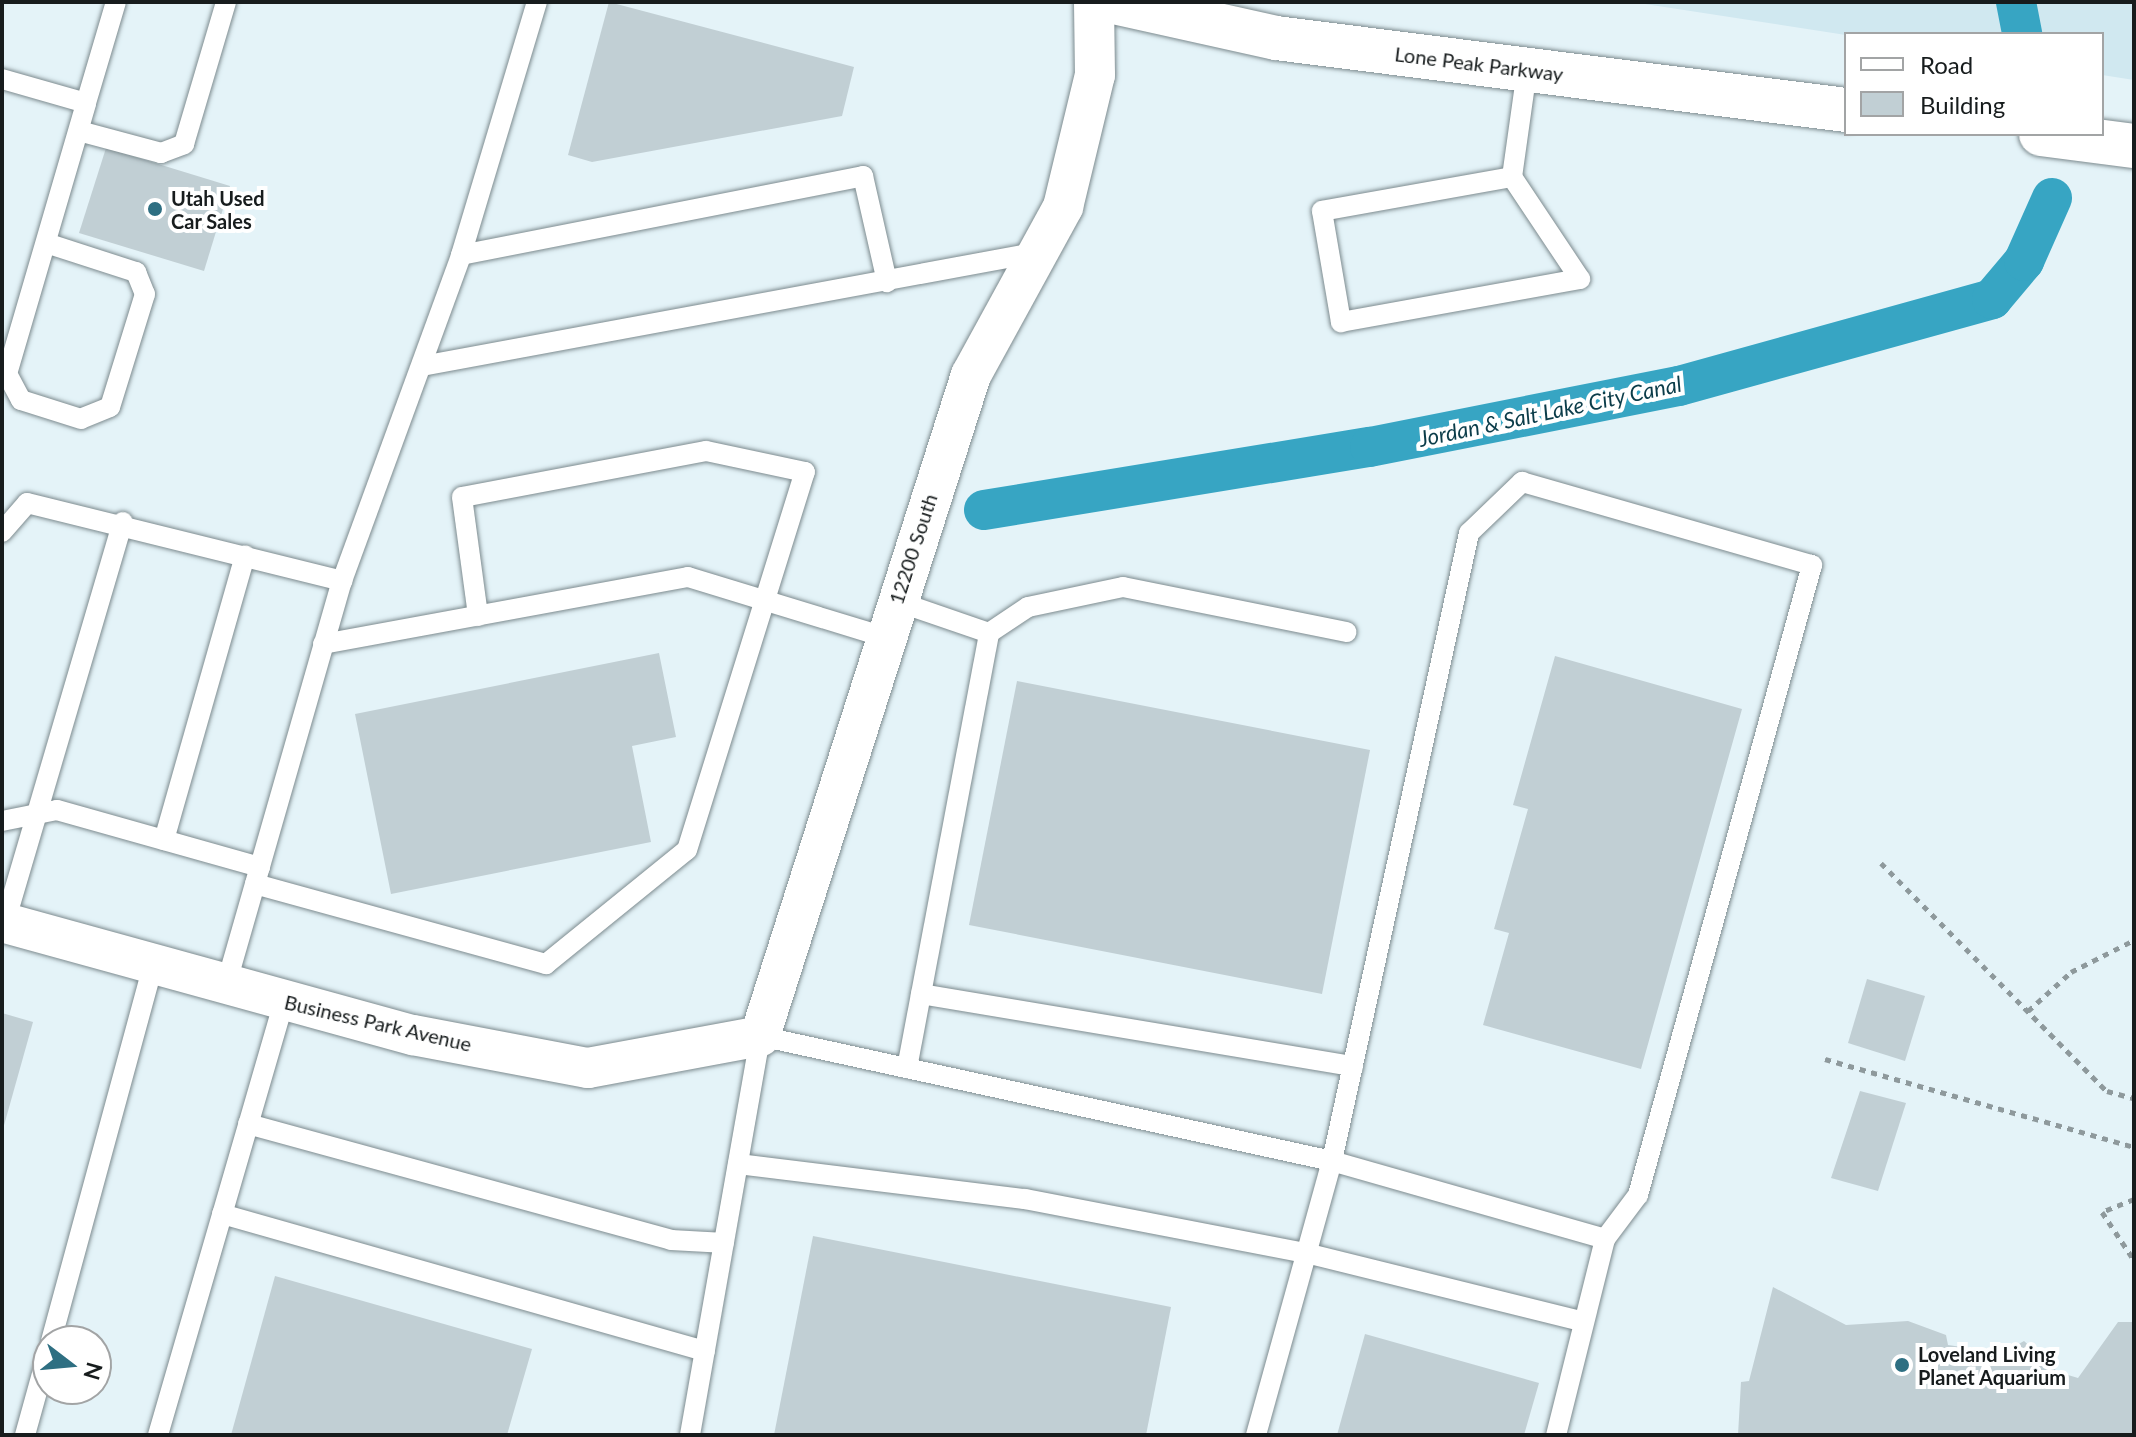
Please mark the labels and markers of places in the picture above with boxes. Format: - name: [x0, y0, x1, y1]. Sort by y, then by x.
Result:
- place label: Utah Used Car Sales: [171, 186, 265, 233]
- marker: Utah Used Car Sales: [146, 200, 164, 218]
- place label: Loveland Living Planet Aquarium: [1918, 1342, 2067, 1389]
- marker: Loveland Living Planet Aquarium: [1893, 1356, 1911, 1374]

